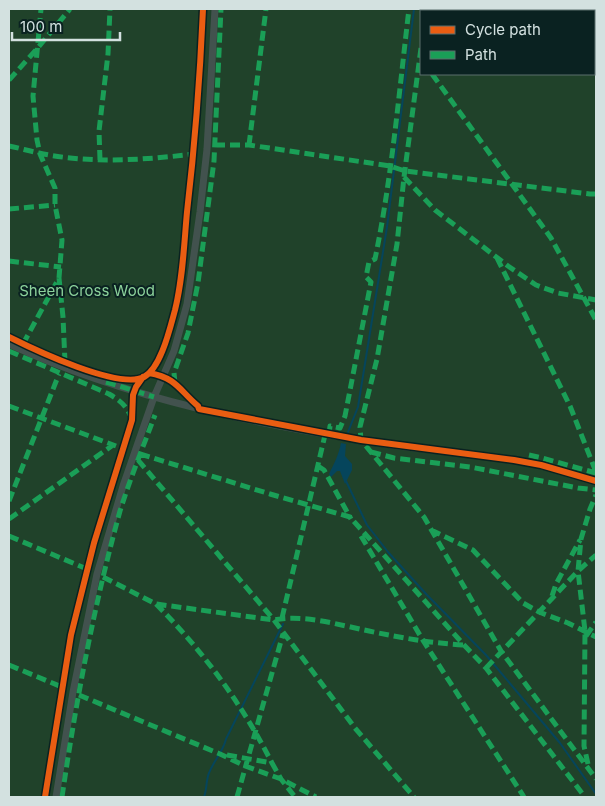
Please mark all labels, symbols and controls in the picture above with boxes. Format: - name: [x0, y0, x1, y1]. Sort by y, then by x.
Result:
- scale bar: [12, 10, 120, 42]
- legend: [420, 10, 595, 75]
- text: 100 m: [20, 17, 62, 36]
- text: Cycle path: [465, 20, 541, 39]
- text: Path: [465, 45, 497, 64]
- park label: Sheen Cross Wood: [19, 281, 155, 300]

